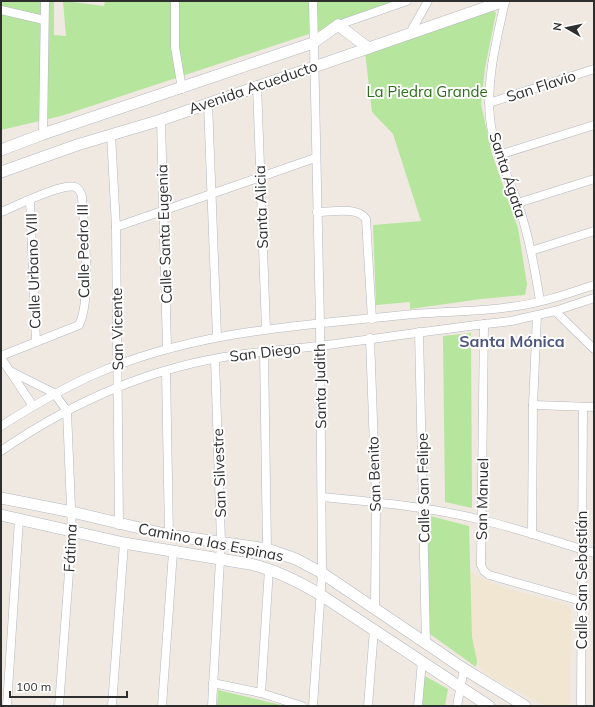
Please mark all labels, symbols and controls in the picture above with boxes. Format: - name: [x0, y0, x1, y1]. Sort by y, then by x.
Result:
- north arrow: [547, 8, 587, 48]
- text: N: [550, 21, 565, 32]
- street label: Avenida Acueducto: [186, 56, 320, 118]
- street label: San Flavio: [504, 66, 578, 106]
- park label: La Piedra Grande: [366, 82, 488, 101]
- street label: Santa Ágata: [485, 130, 531, 220]
- street label: Calle Santa Eugenia: [152, 164, 176, 304]
- street label: Santa Alicia: [250, 165, 272, 249]
- street label: Calle Pedro III: [73, 204, 93, 298]
- street label: Calle Urbano VIII: [21, 213, 45, 329]
- street label: San Vicente: [107, 288, 127, 370]
- district label: Santa Mónica: [459, 331, 565, 351]
- street label: San Diego: [228, 338, 302, 366]
- street label: Santa Judith: [310, 343, 330, 429]
- street label: San Silvestre: [208, 428, 230, 518]
- street label: Calle San Felipe: [413, 433, 433, 543]
- street label: San Benito: [363, 436, 385, 512]
- street label: San Manuel: [472, 458, 492, 540]
- street label: Calle San Sebastián: [572, 511, 591, 649]
- street label: Camino a las Espinas: [137, 519, 285, 565]
- street label: Fátima: [59, 523, 81, 573]
- scale bar: [10, 673, 127, 699]
- text: 100 m: [16, 679, 51, 694]

